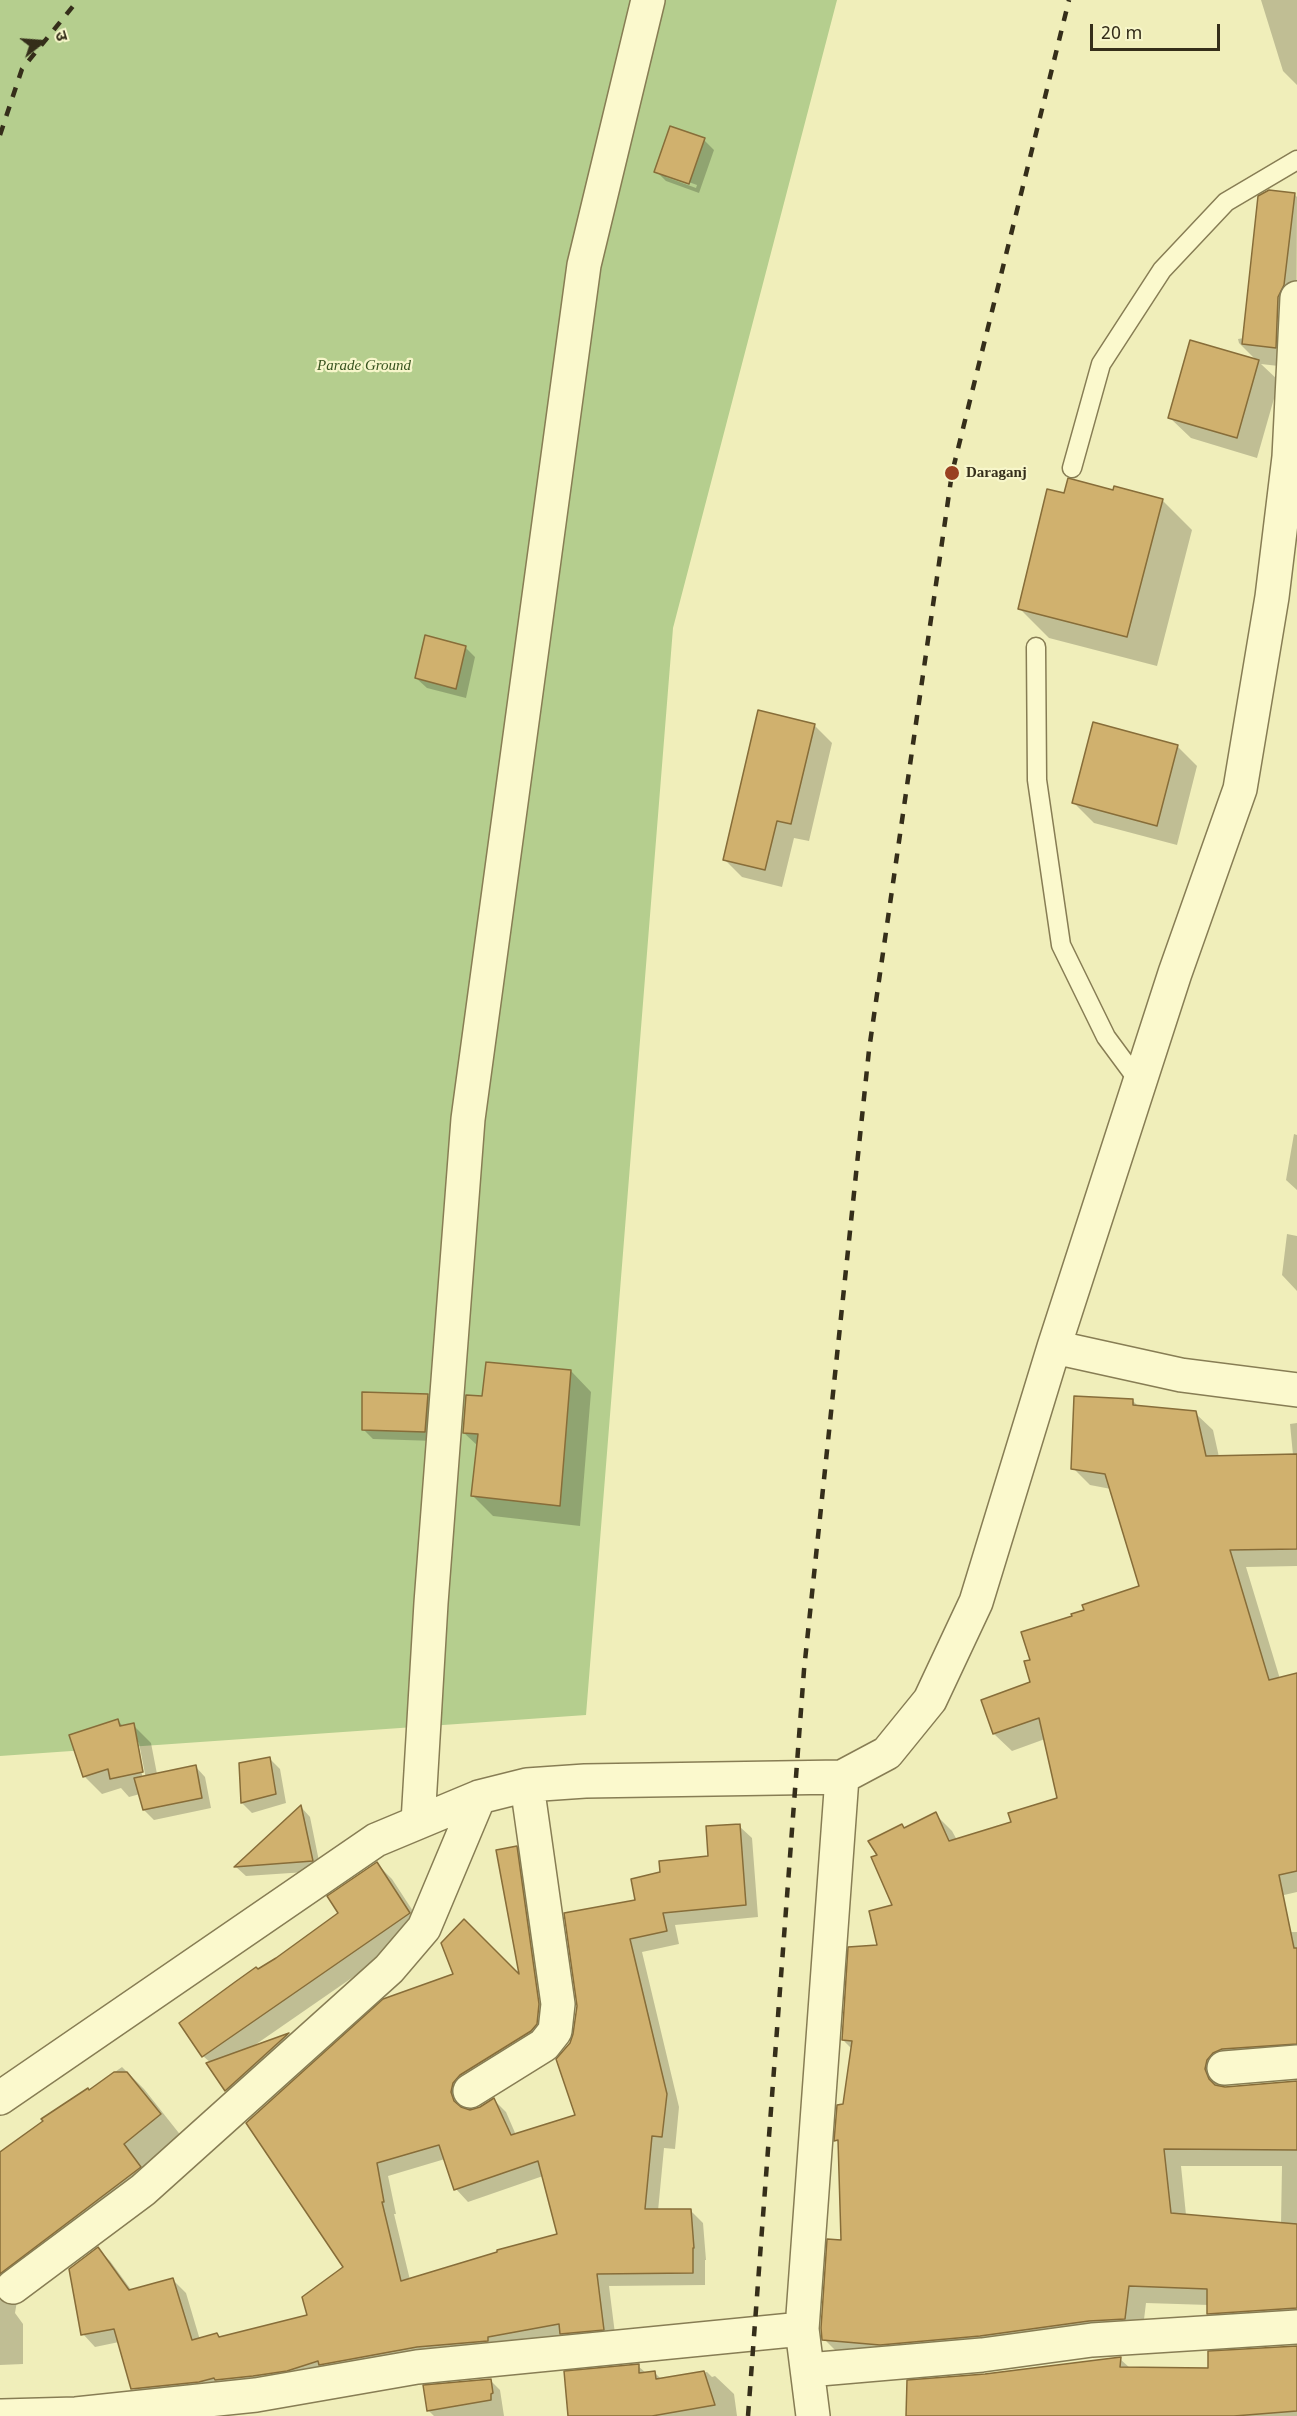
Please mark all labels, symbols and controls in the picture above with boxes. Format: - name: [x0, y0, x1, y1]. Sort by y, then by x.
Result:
- north arrow: [12, 12, 72, 72]
- scale bar: [1093, 12, 1224, 50]
- text: 20 m: [1101, 23, 1142, 46]
- text: उ: [48, 29, 71, 44]
- park label: Parade Ground: [310, 357, 418, 375]
- marker: Daraganj: [943, 464, 961, 482]
- place label: Daraganj: [966, 464, 1034, 482]

